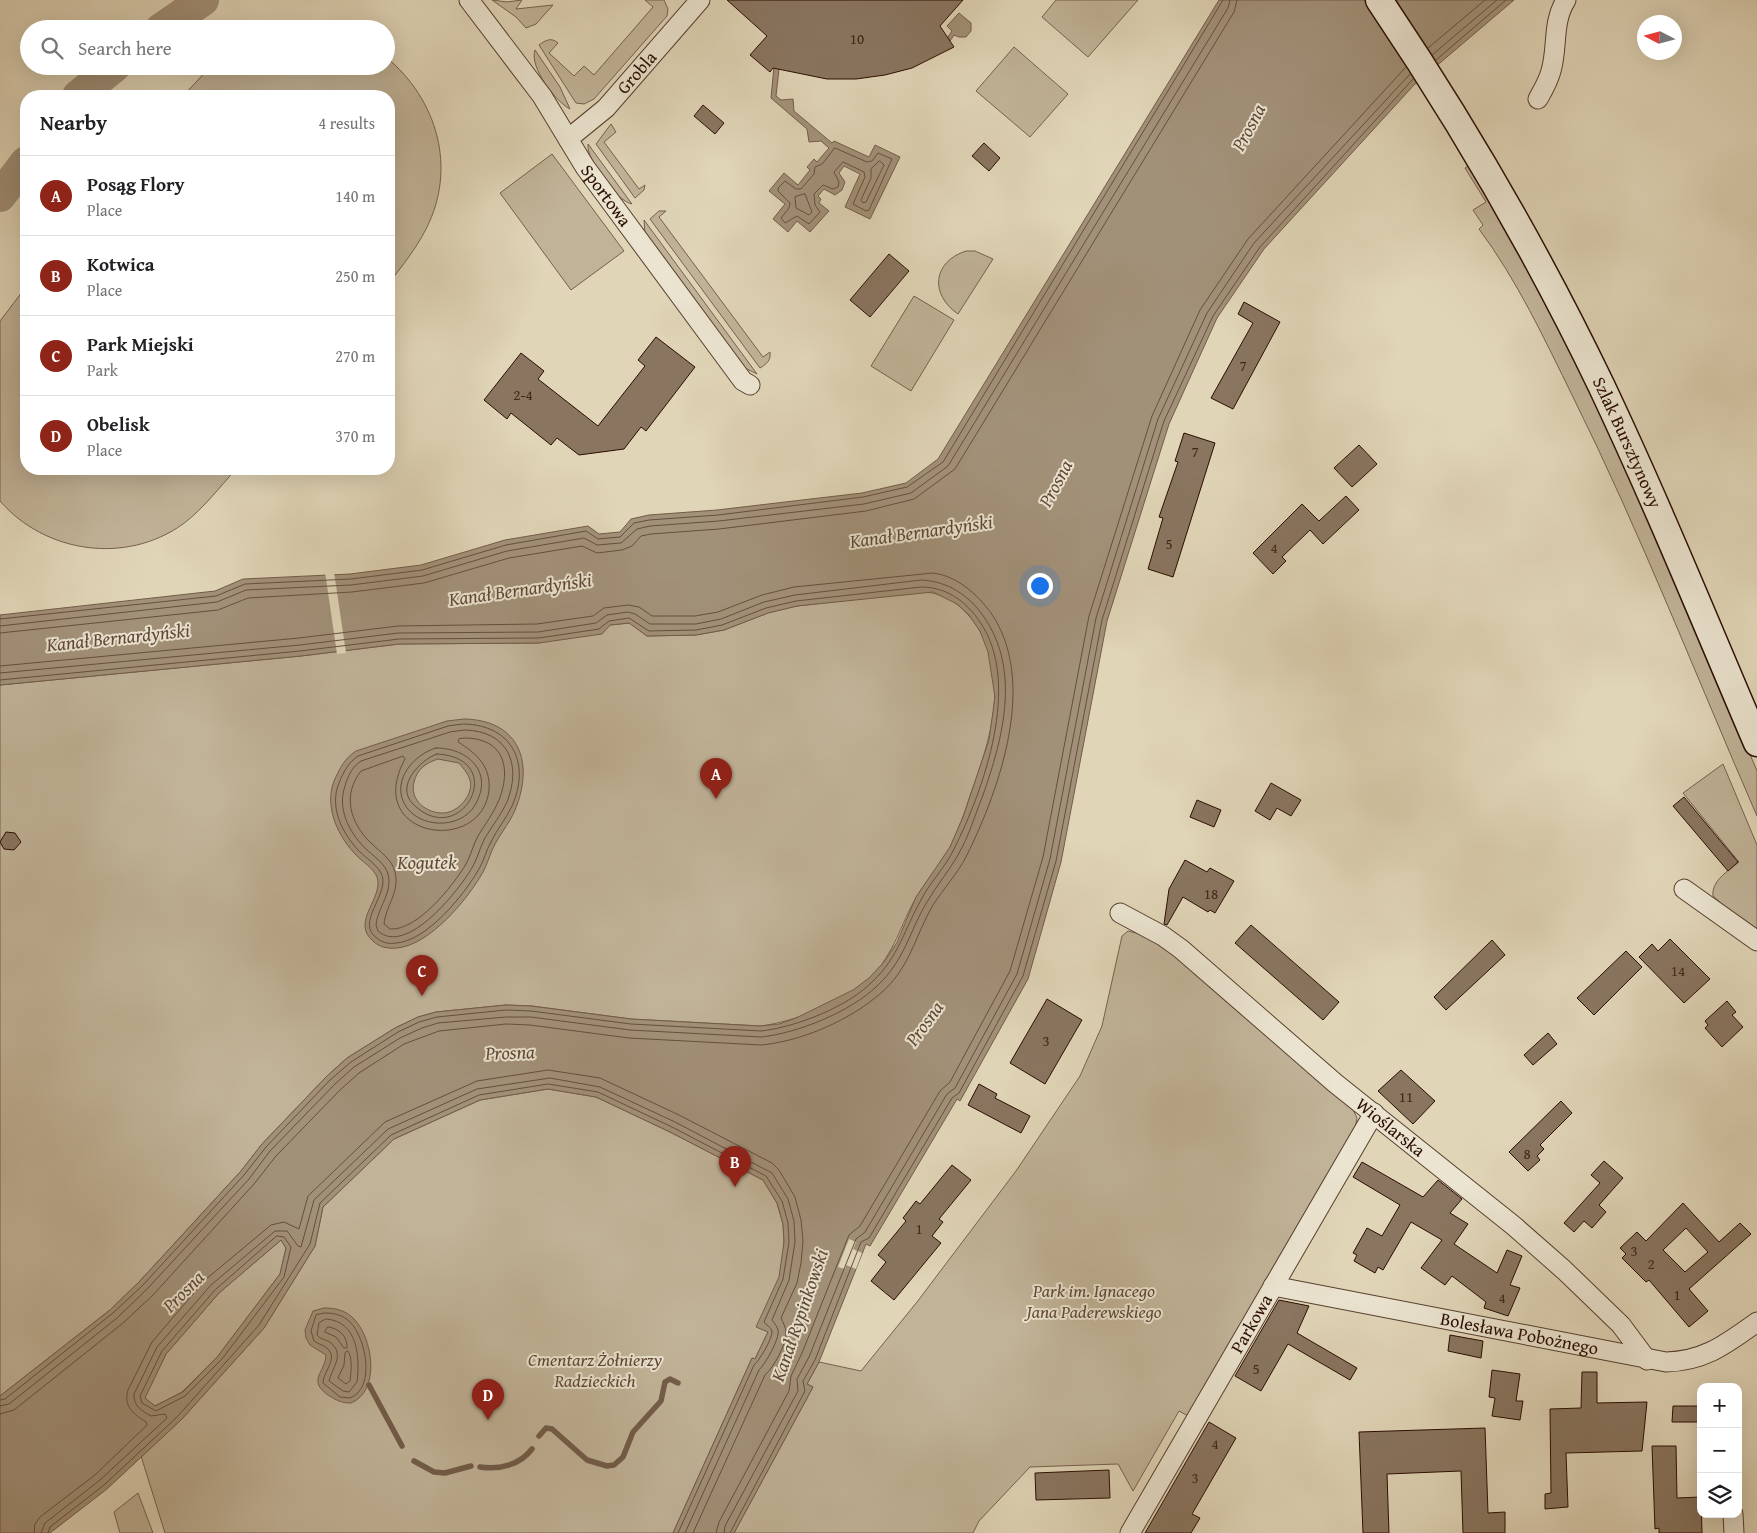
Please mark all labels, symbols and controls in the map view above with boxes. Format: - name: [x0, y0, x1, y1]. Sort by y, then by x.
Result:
- north arrow: [1637, 15, 1682, 60]
- search box: [20, 20, 395, 75]
- house number: 10: [850, 28, 864, 49]
- icon: search: [38, 34, 66, 62]
- text: Search here: [78, 34, 172, 62]
- street label: Grobla: [610, 44, 663, 100]
- water label: Prosna: [1224, 98, 1272, 156]
- text: Nearby: [40, 107, 107, 138]
- text: 4 results: [318, 111, 375, 135]
- street label: Sportowa: [574, 158, 639, 232]
- text: Posąg Flory: [87, 170, 185, 198]
- text: A: [51, 184, 61, 208]
- text: 140 m: [335, 184, 375, 208]
- text: Place: [87, 198, 122, 222]
- text: Kotwica: [87, 250, 154, 278]
- text: B: [51, 264, 61, 288]
- text: 250 m: [335, 264, 375, 288]
- text: Place: [87, 278, 122, 302]
- text: Park Miejski: [87, 330, 194, 358]
- text: C: [51, 344, 61, 368]
- text: 270 m: [335, 344, 375, 368]
- house number: 7: [1239, 355, 1247, 376]
- text: Park: [87, 358, 118, 382]
- street label: Szlak Bursztynowy: [1586, 372, 1669, 512]
- house number: 2-4: [513, 384, 533, 405]
- text: Obelisk: [87, 410, 149, 438]
- text: D: [51, 424, 61, 448]
- text: 370 m: [335, 424, 375, 448]
- text: Place: [87, 438, 122, 462]
- house number: 7: [1191, 441, 1199, 462]
- water label: Prosna: [1031, 454, 1079, 512]
- water label: Kanał Bernardyński: [847, 507, 994, 555]
- house number: 5: [1165, 533, 1173, 554]
- house number: 4: [1270, 537, 1278, 558]
- water label: Kanał Bernardyński: [446, 565, 593, 613]
- your location: [1027, 573, 1053, 599]
- water label: Kanał Bernardyński: [44, 616, 191, 659]
- pin: A: [700, 758, 732, 799]
- water label: Kogutek: [396, 848, 457, 876]
- house number: 18: [1204, 883, 1218, 904]
- pin: C: [406, 955, 438, 996]
- house number: 14: [1671, 960, 1685, 981]
- water label: Prosna: [898, 995, 950, 1052]
- house number: 3: [1042, 1030, 1050, 1051]
- water label: Prosna: [484, 1037, 535, 1067]
- house number: 11: [1399, 1086, 1413, 1107]
- street label: Wioślarska: [1350, 1091, 1432, 1163]
- house number: 8: [1523, 1143, 1531, 1164]
- pin: B: [719, 1146, 751, 1187]
- house number: 1: [915, 1218, 923, 1239]
- house number: 3: [1630, 1240, 1638, 1261]
- water label: Kanał Rypinkowski: [763, 1245, 835, 1386]
- house number: 2: [1647, 1253, 1655, 1274]
- water label: Prosna: [155, 1263, 211, 1319]
- park label: Park im. Ignacego Jana Paderewskiego: [1023, 1277, 1162, 1325]
- house number: 1: [1673, 1284, 1681, 1305]
- house number: 4: [1498, 1287, 1506, 1308]
- street label: Parkowa: [1223, 1288, 1279, 1358]
- street label: Bolesława Pobożnego: [1438, 1305, 1601, 1362]
- park label: Cmentarz Żołnierzy Radzieckich: [528, 1346, 663, 1394]
- house number: 5: [1252, 1358, 1260, 1379]
- pin: D: [472, 1379, 504, 1420]
- map controls: [1697, 1383, 1742, 1518]
- button: +: [1697, 1383, 1742, 1428]
- button: −: [1697, 1428, 1742, 1473]
- house number: 4: [1211, 1433, 1219, 1454]
- house number: 3: [1191, 1467, 1199, 1488]
- button: layers: [1697, 1473, 1742, 1518]

